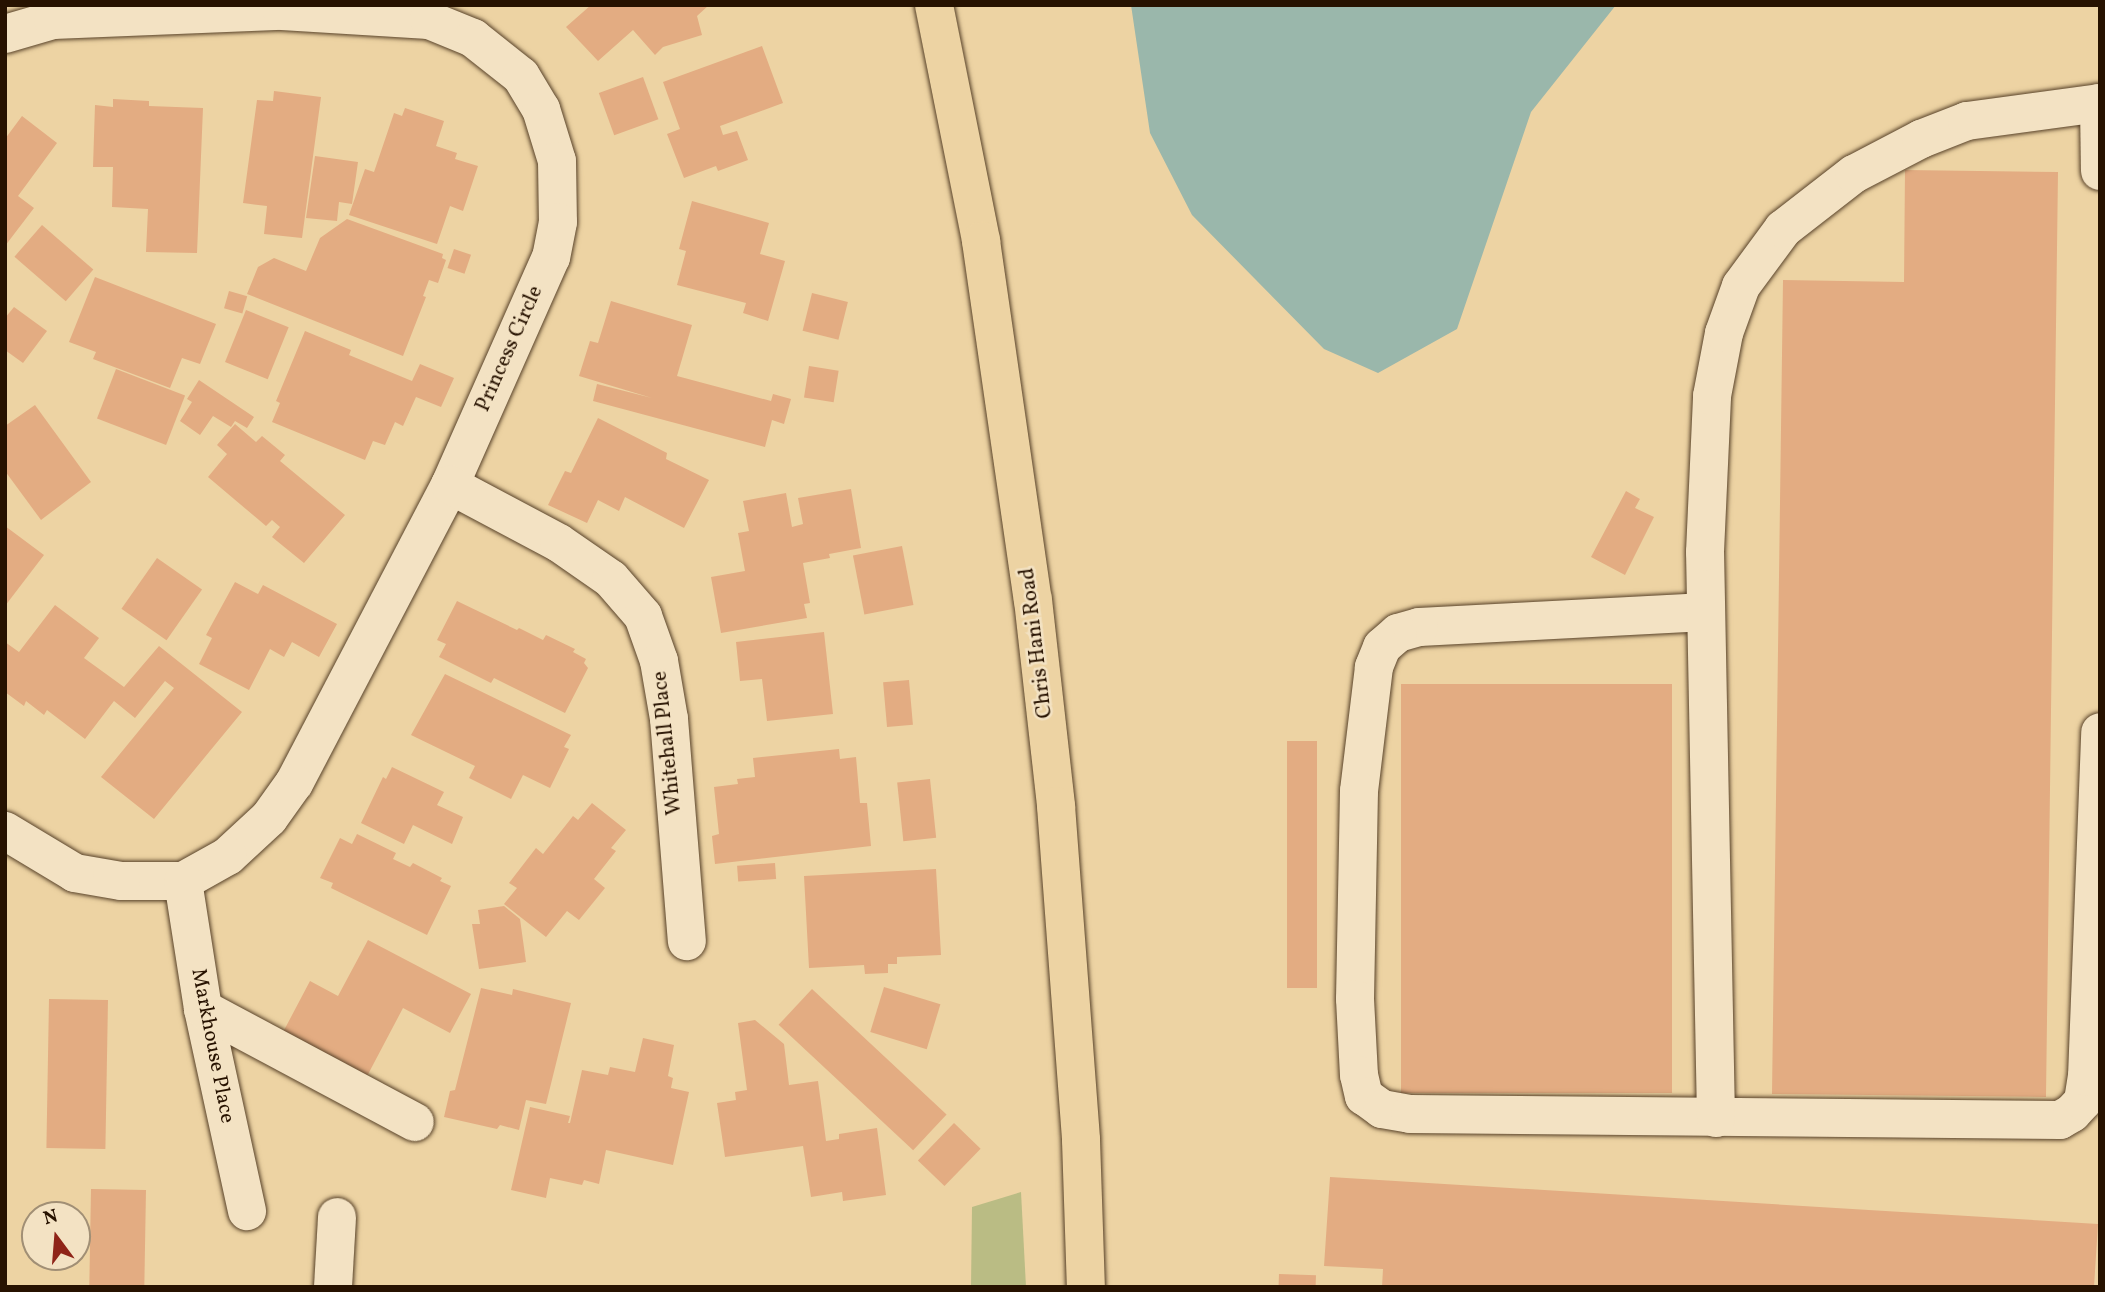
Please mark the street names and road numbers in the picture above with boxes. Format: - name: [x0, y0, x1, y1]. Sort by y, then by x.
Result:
- street label: Princess Circle: [471, 282, 549, 416]
- street label: Chris Hani Road: [1015, 566, 1059, 720]
- street label: Whitehall Place: [648, 670, 688, 816]
- street label: Markhouse Place: [185, 966, 239, 1126]

